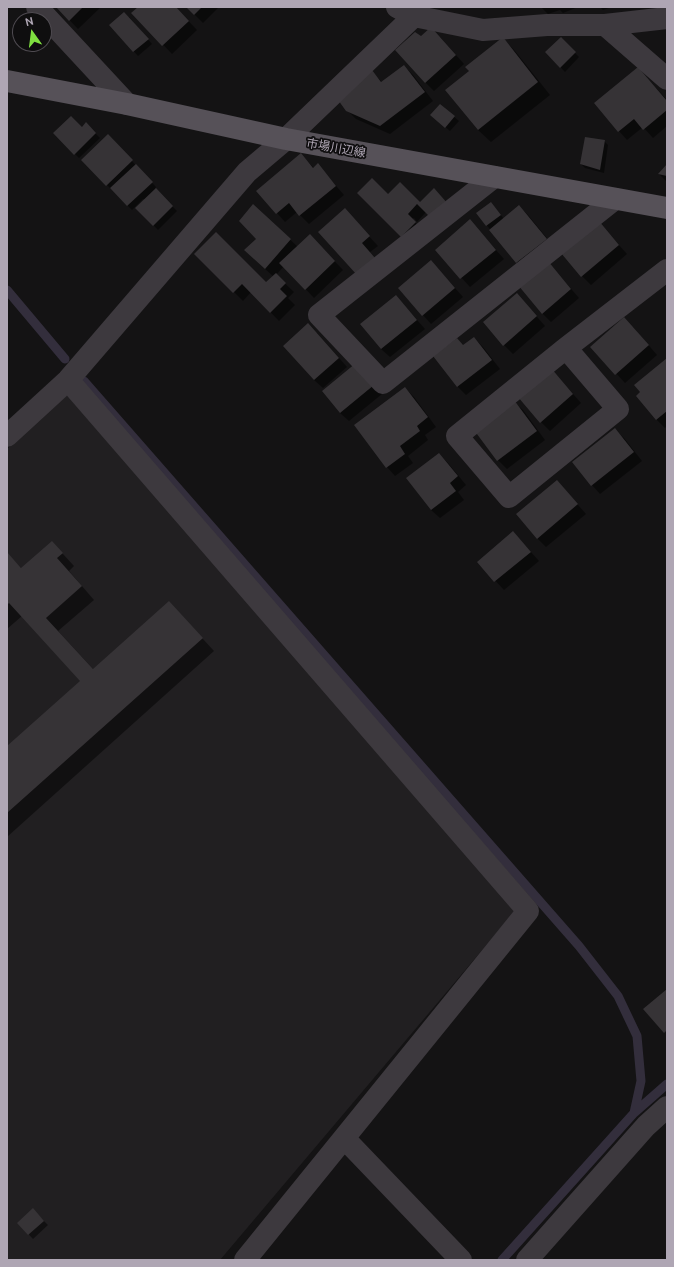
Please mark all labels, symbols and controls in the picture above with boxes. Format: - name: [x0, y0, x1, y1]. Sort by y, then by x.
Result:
- north arrow: [12, 12, 52, 52]
- text: N: [24, 15, 35, 28]
- street label: 市場川辺線: [305, 136, 367, 160]

